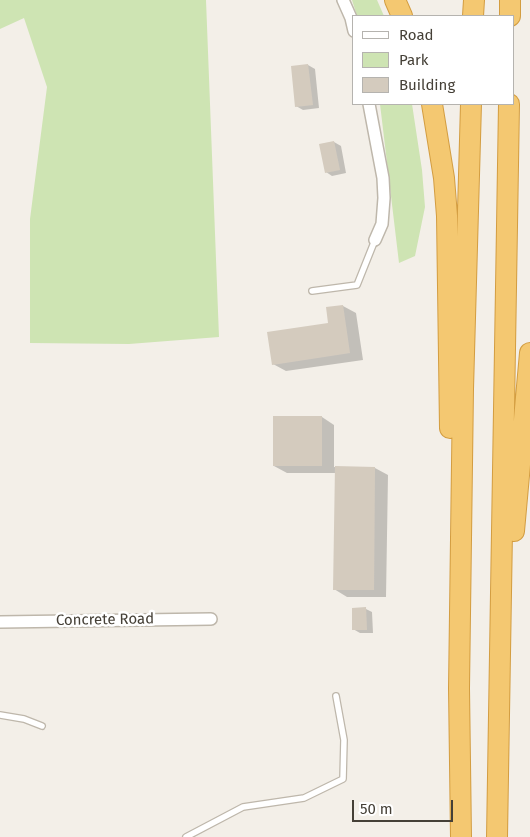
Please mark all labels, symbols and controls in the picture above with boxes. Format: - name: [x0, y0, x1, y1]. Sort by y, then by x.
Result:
- legend: [352, 15, 515, 105]
- text: Road: [399, 26, 434, 44]
- text: Park: [399, 51, 429, 69]
- text: Building: [399, 76, 455, 94]
- street label: Concrete Road: [56, 610, 154, 630]
- scale bar: [355, 790, 456, 822]
- text: 50 m: [360, 800, 393, 818]

